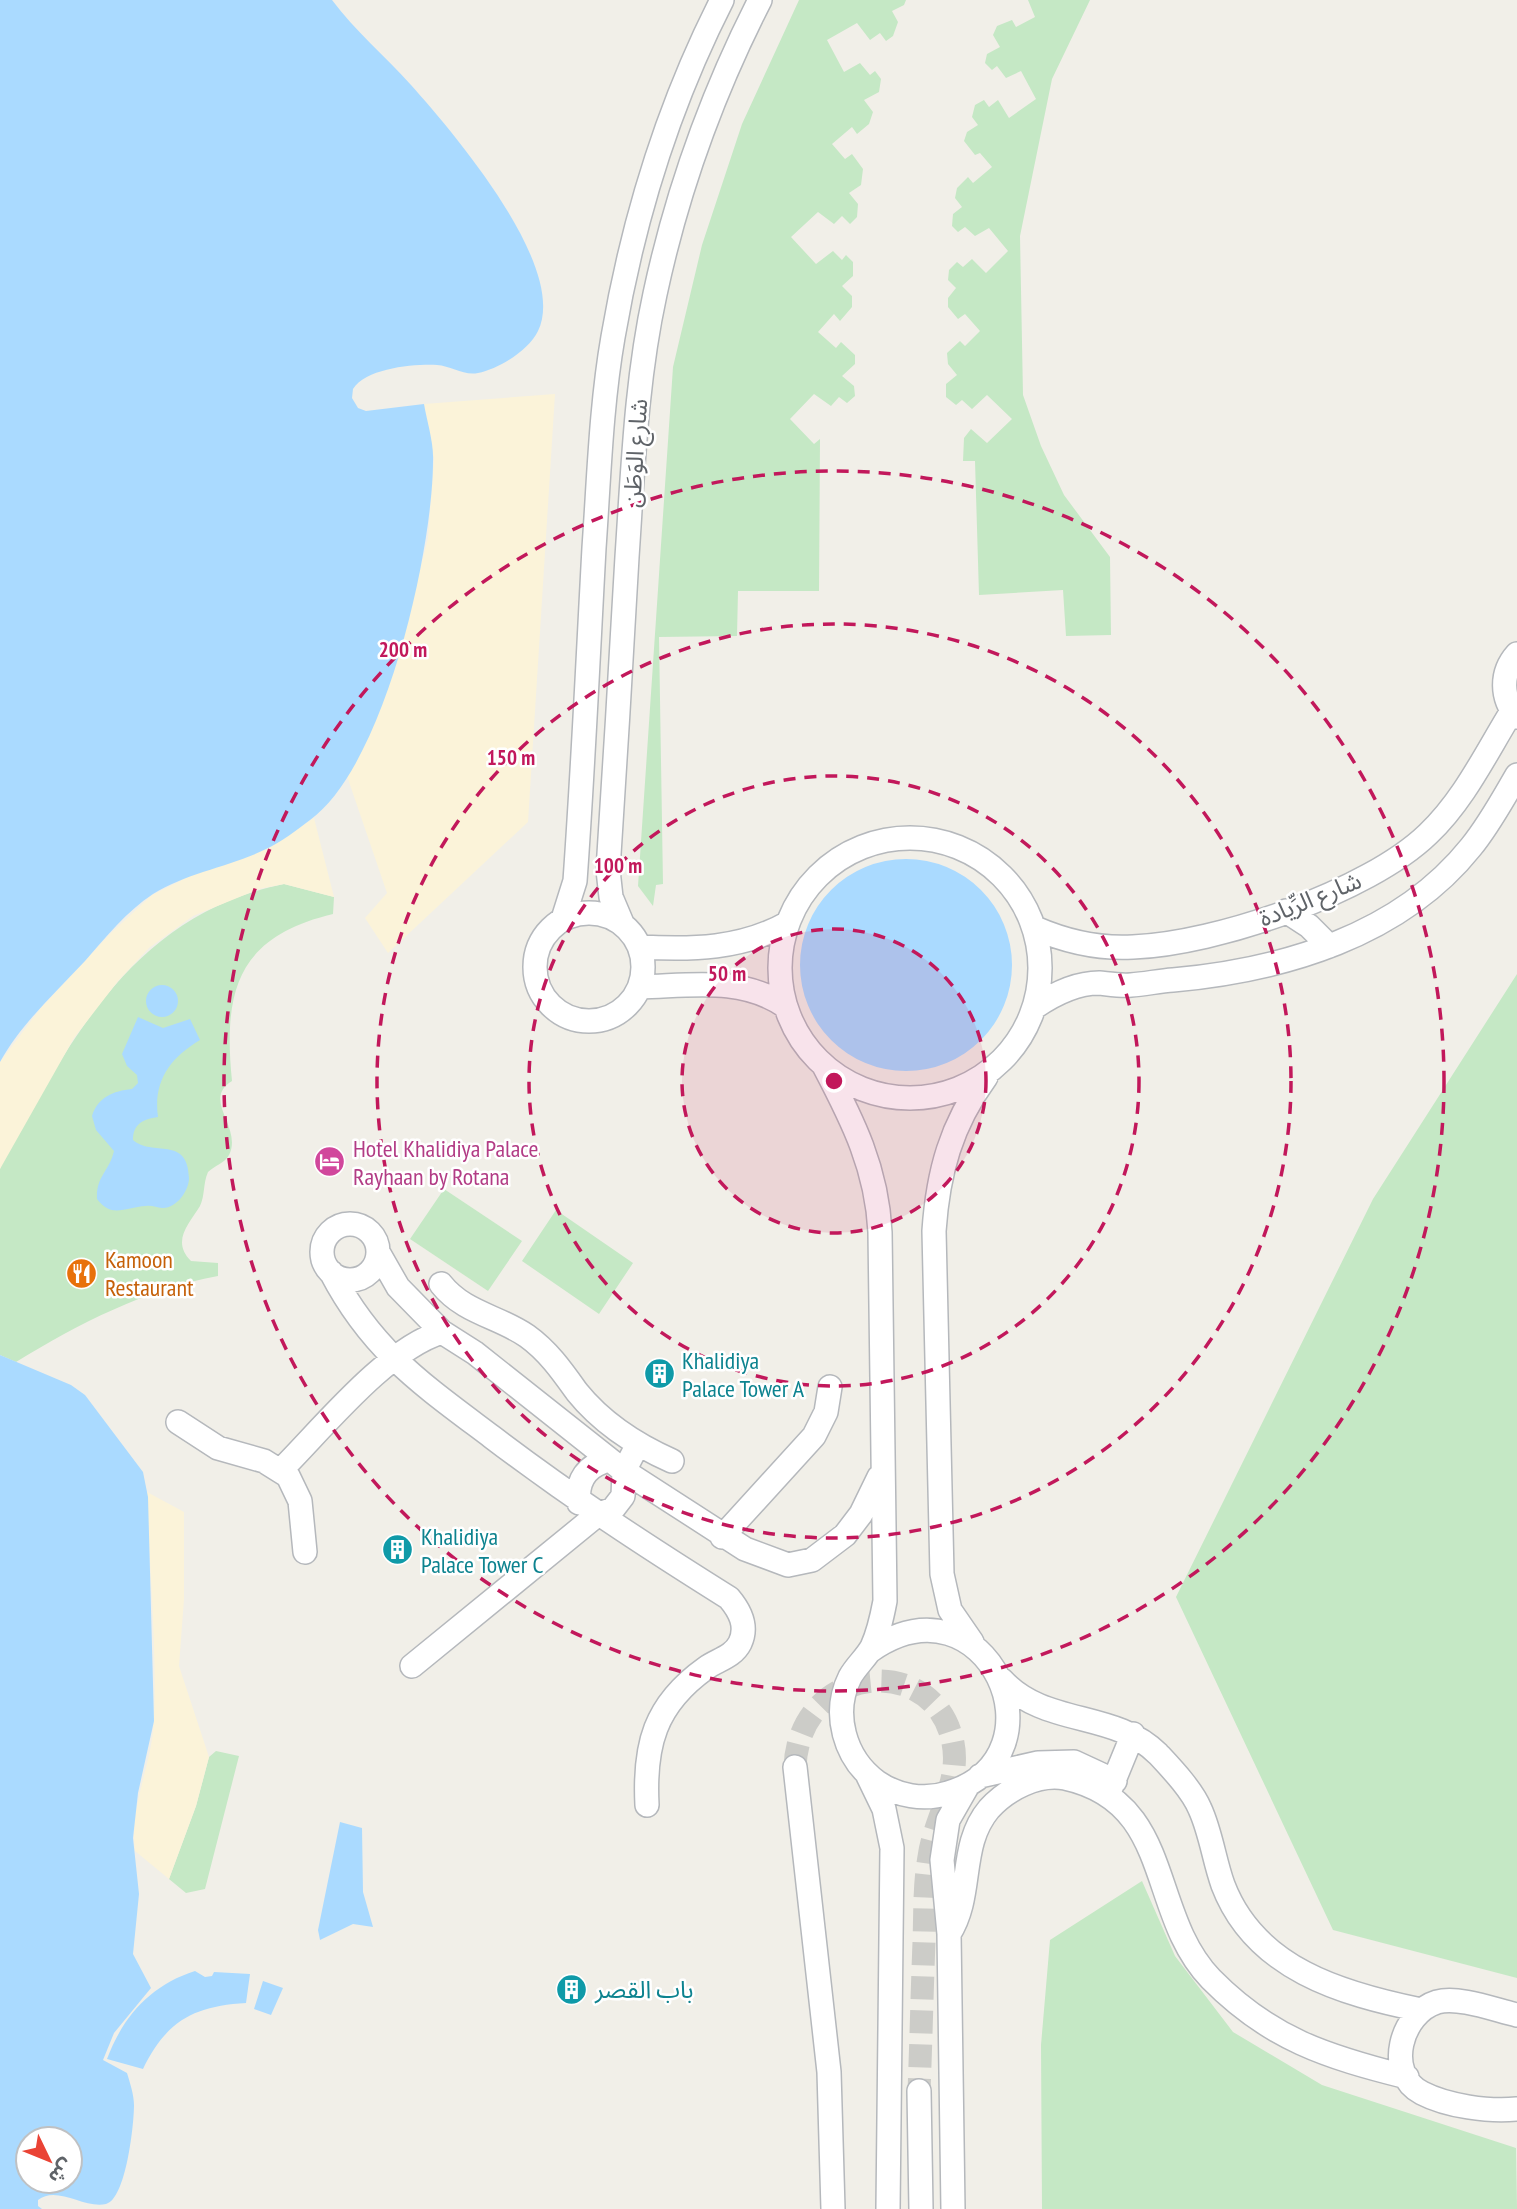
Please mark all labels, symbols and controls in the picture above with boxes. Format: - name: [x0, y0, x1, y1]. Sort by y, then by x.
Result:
- street label: شارع الوَطَن: [616, 398, 656, 509]
- text: 200 m: [379, 636, 427, 663]
- text: 150 m: [487, 744, 535, 771]
- text: 100 m: [594, 852, 642, 879]
- street label: شارع الرِّيادة: [1254, 864, 1367, 935]
- text: 50 m: [708, 960, 746, 987]
- centre of rings: [822, 1069, 846, 1093]
- place label: Hotel Khalidiya Palace Rayhaan by Rotana: [353, 1133, 538, 1192]
- hotel icon: Hotel Khalidiya Palace Rayhaan by Rotana: [313, 1145, 347, 1179]
- place label: Kamoon Restaurant: [105, 1244, 194, 1303]
- restaurant icon: Kamoon Restaurant: [65, 1256, 99, 1290]
- place label: Khalidiya Palace Tower A: [682, 1345, 805, 1404]
- building icon: Khalidiya Palace Tower A: [642, 1357, 676, 1391]
- place label: Khalidiya Palace Tower C: [421, 1521, 543, 1580]
- building icon: Khalidiya Palace Tower C: [381, 1533, 415, 1567]
- building icon: باب القصر: [555, 1972, 589, 2006]
- place label: باب القصر: [594, 1974, 693, 2005]
- north arrow: [14, 2125, 84, 2195]
- text: ش: [44, 2154, 79, 2189]

